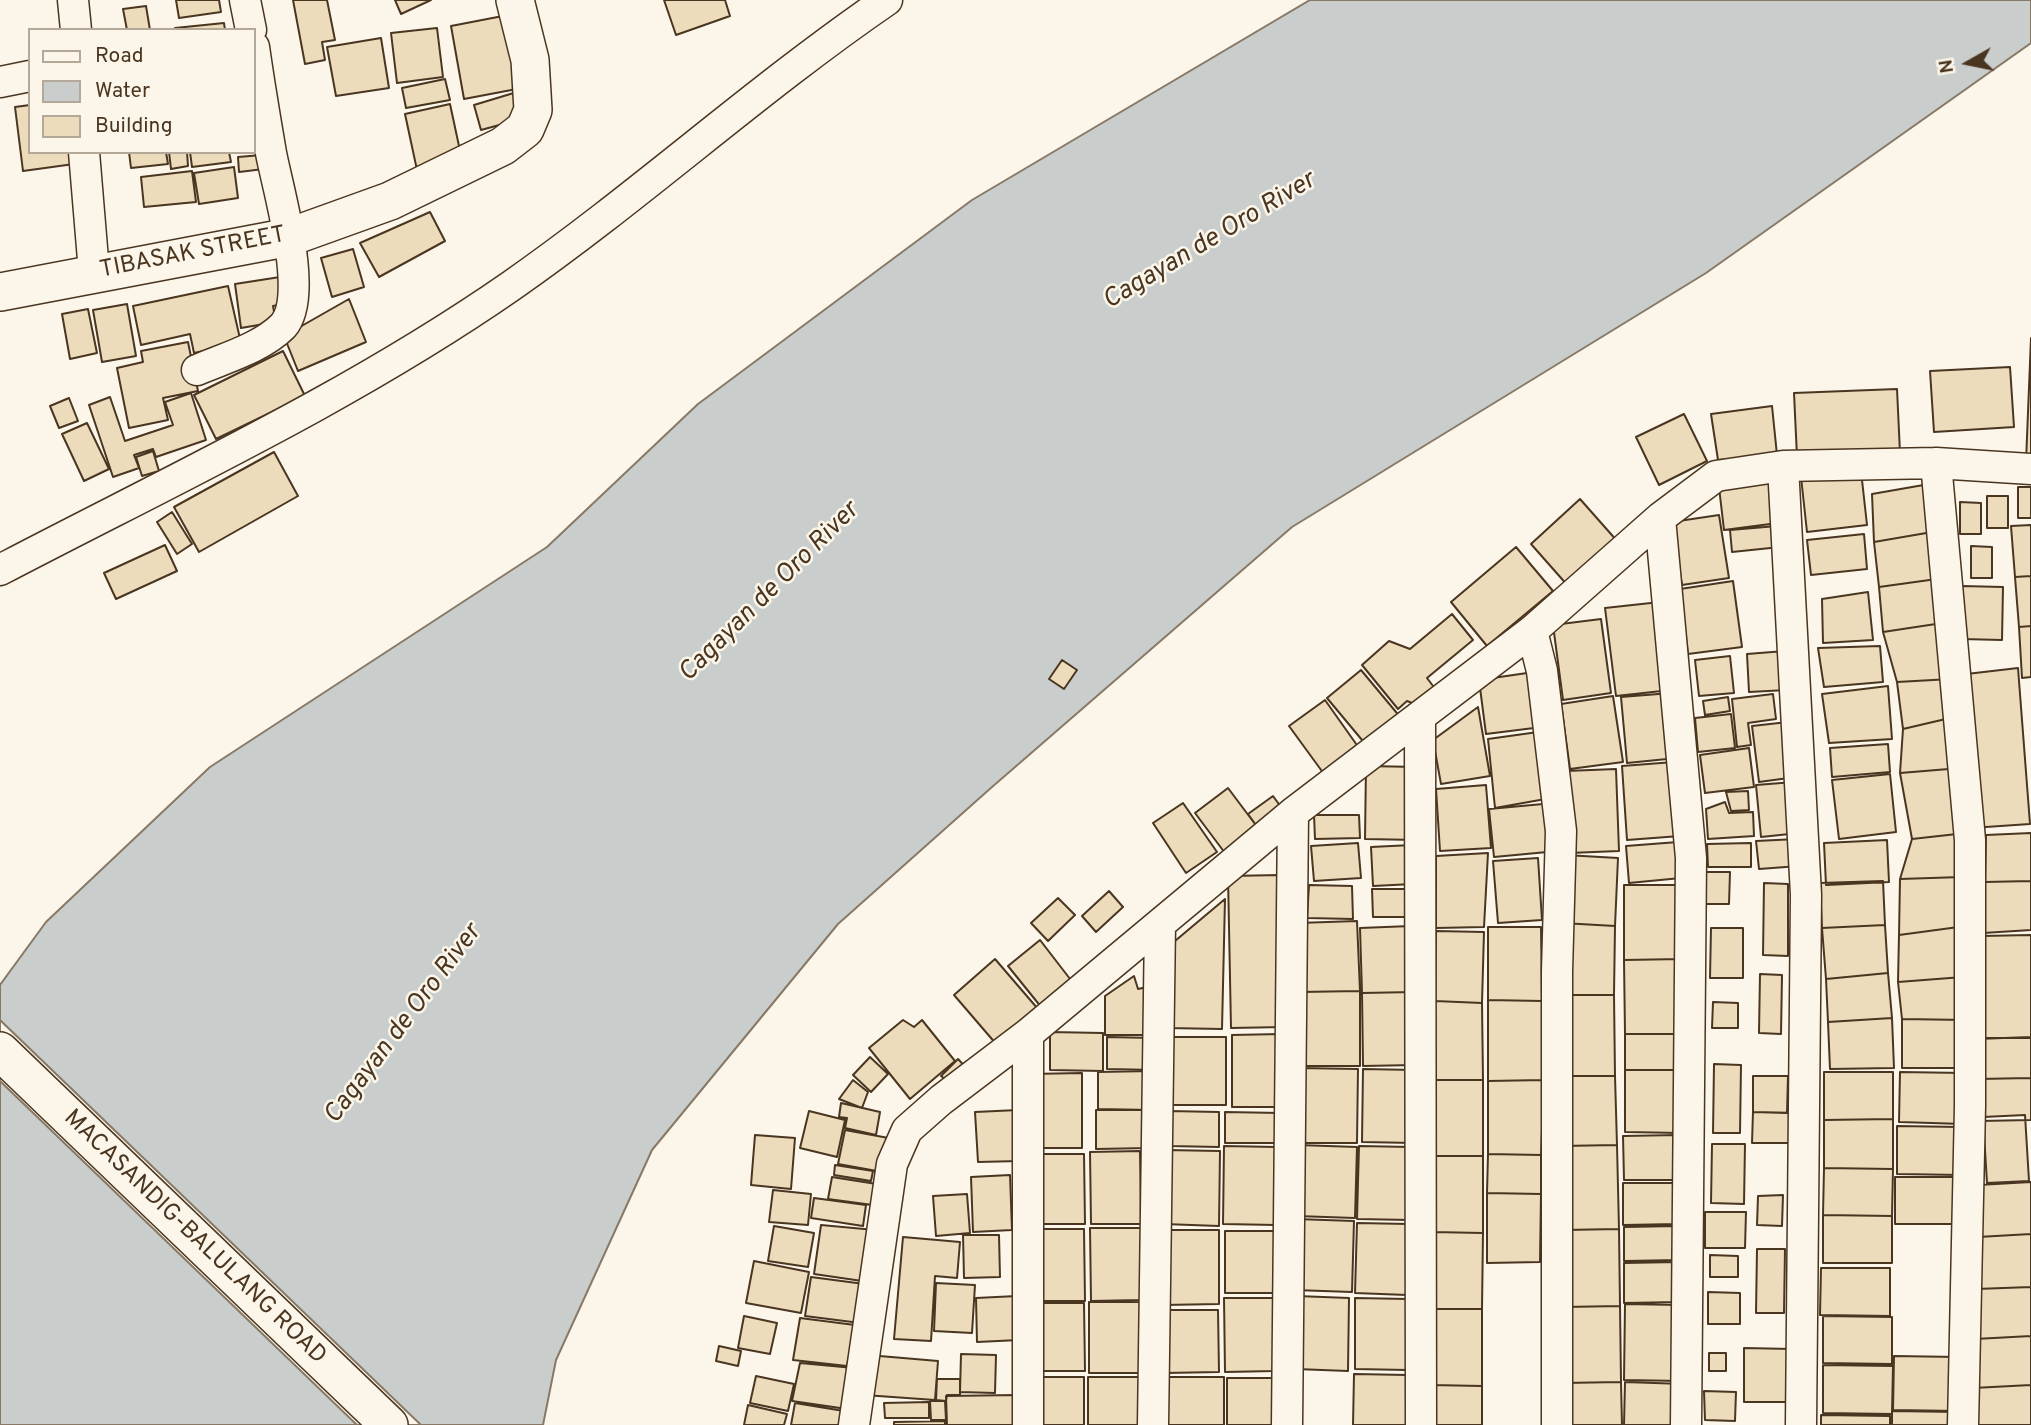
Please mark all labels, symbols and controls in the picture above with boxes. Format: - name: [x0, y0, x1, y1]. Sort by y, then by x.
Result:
- legend: [28, 28, 256, 154]
- north arrow: [1933, 28, 2003, 98]
- text: Road: [95, 43, 144, 70]
- text: N: [1934, 58, 1960, 75]
- text: Water: [95, 78, 150, 105]
- text: Building: [95, 113, 173, 140]
- water label: Cagayan de Oro River: [1098, 166, 1322, 318]
- street label: TIBASAK STREET: [98, 222, 288, 286]
- water label: Cagayan de Oro River: [673, 496, 867, 690]
- water label: Cagayan de Oro River: [319, 919, 489, 1131]
- street label: MACASANDIG-BALULANG ROAD: [57, 1105, 331, 1371]

